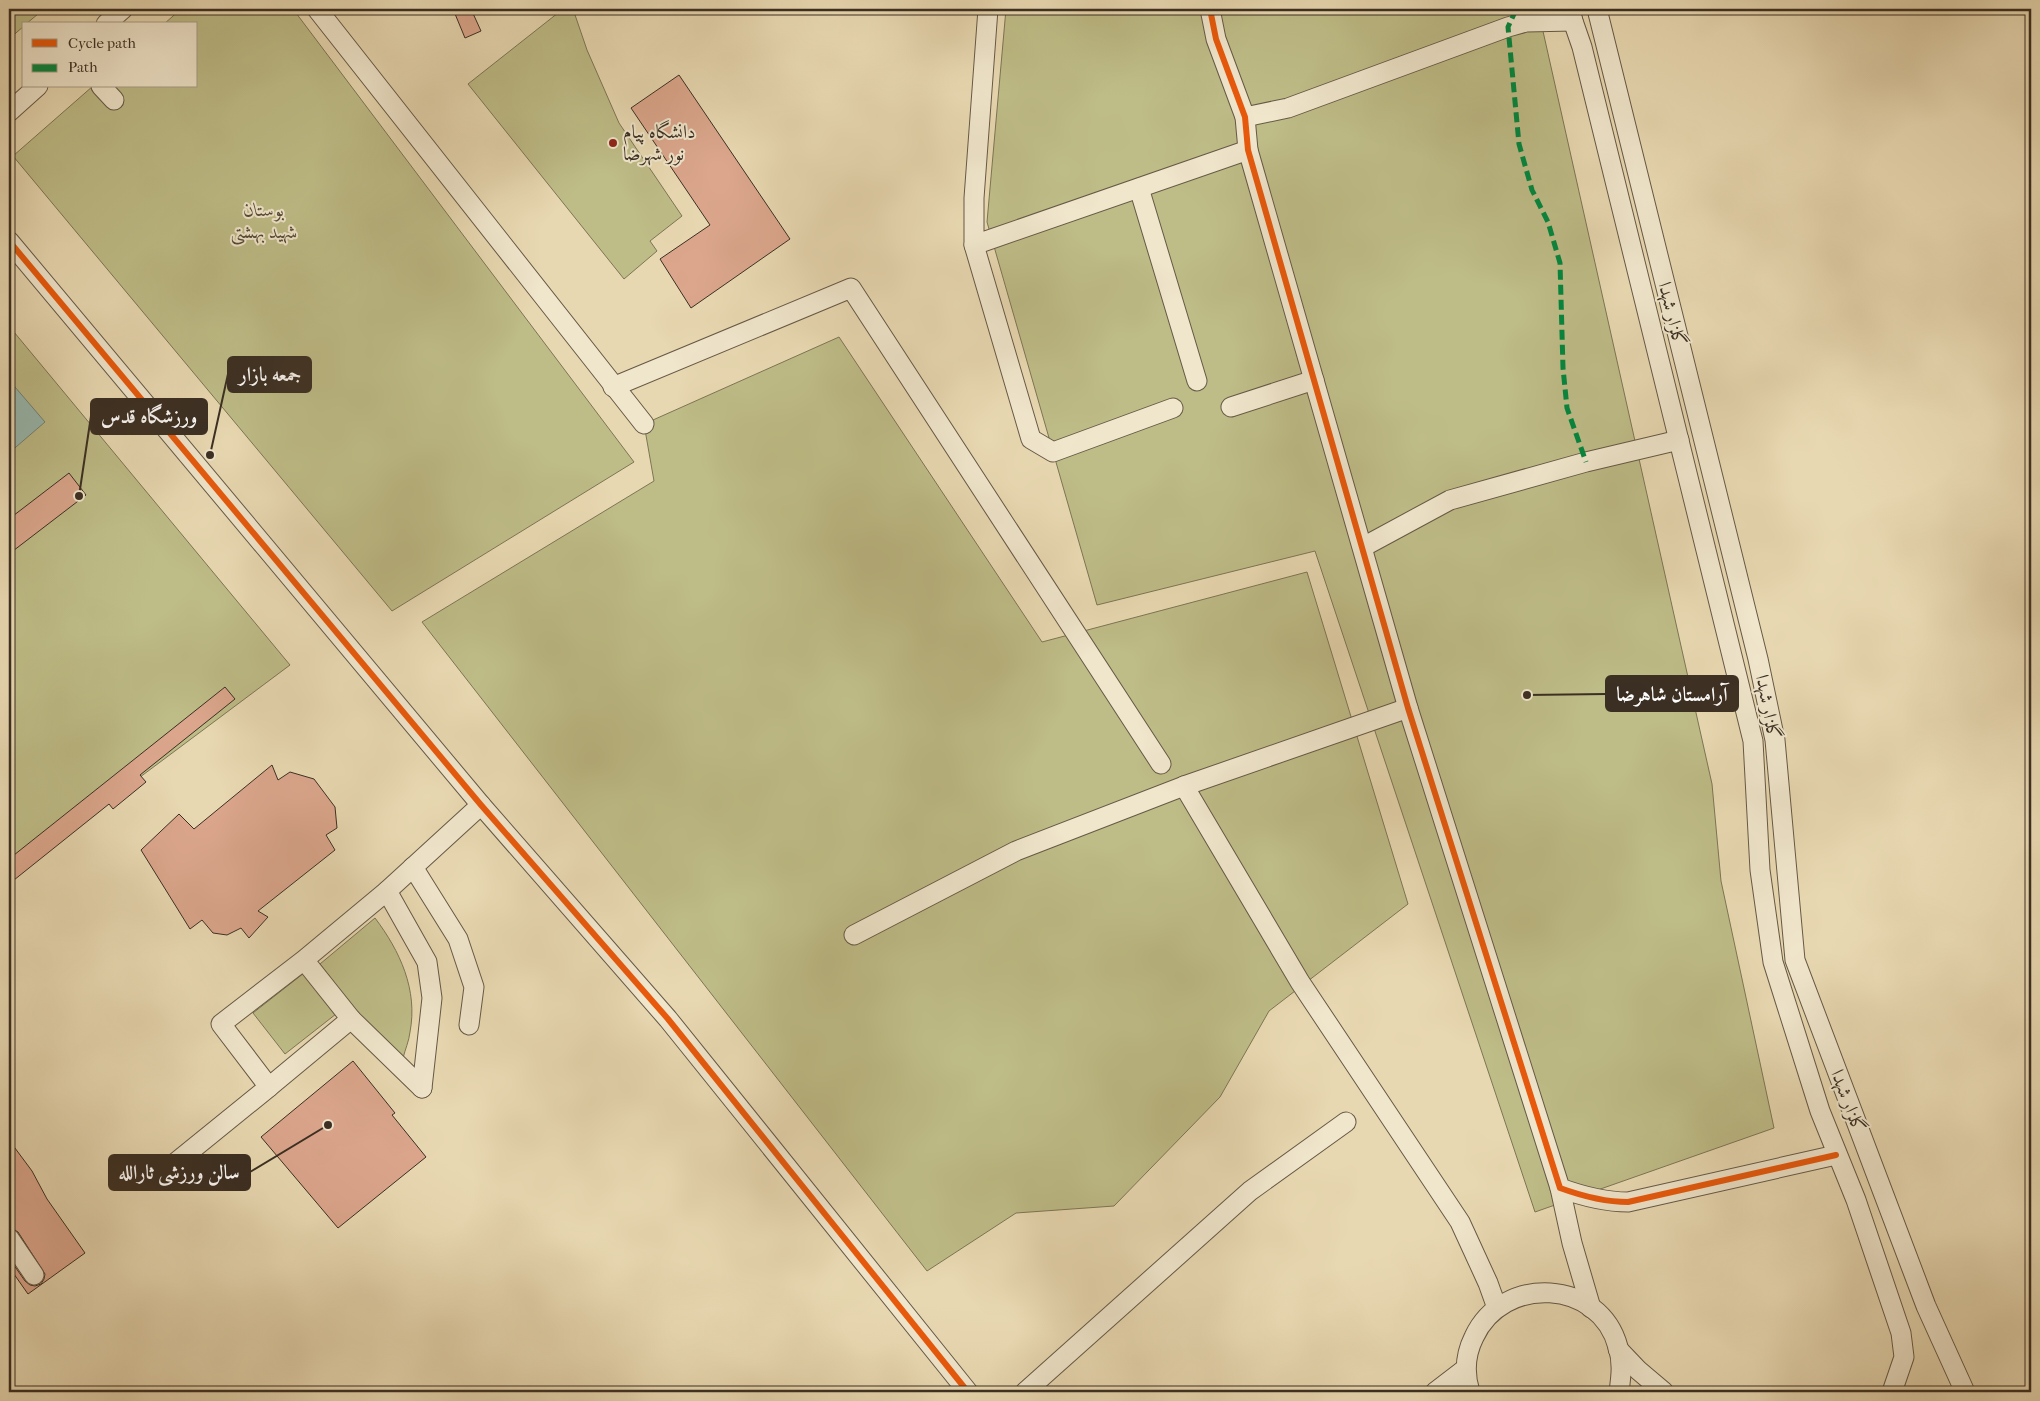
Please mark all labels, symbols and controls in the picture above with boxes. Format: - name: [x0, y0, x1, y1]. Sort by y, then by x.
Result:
- legend: [22, 22, 198, 88]
- text: Cycle path: [68, 34, 136, 52]
- text: Path: [68, 58, 98, 76]
- place label: دانشگاه پیام نور شهرضا: [623, 119, 696, 166]
- marker: دانشگاه پیام نور شهرضا: [607, 137, 619, 149]
- park label: بوستان شهید بهشتی: [230, 199, 298, 245]
- street label: گلزار شهدا: [1652, 279, 1692, 349]
- callout: جمعه بازار: [228, 357, 311, 392]
- text: جمعه بازار: [237, 363, 301, 386]
- callout: ورزشگاه قدس: [91, 399, 207, 434]
- text: ورزشگاه قدس: [101, 403, 197, 428]
- street label: گلزار شهدا: [1750, 673, 1786, 741]
- callout: آرامستان شاهرضا: [1606, 676, 1738, 711]
- text: آرامستان شاهرضا: [1616, 682, 1730, 707]
- street label: گلزار شهدا: [1825, 1066, 1871, 1136]
- callout: سالن ورزشی ثارالله: [109, 1155, 250, 1190]
- text: سالن ورزشی ثارالله: [118, 1161, 240, 1187]

